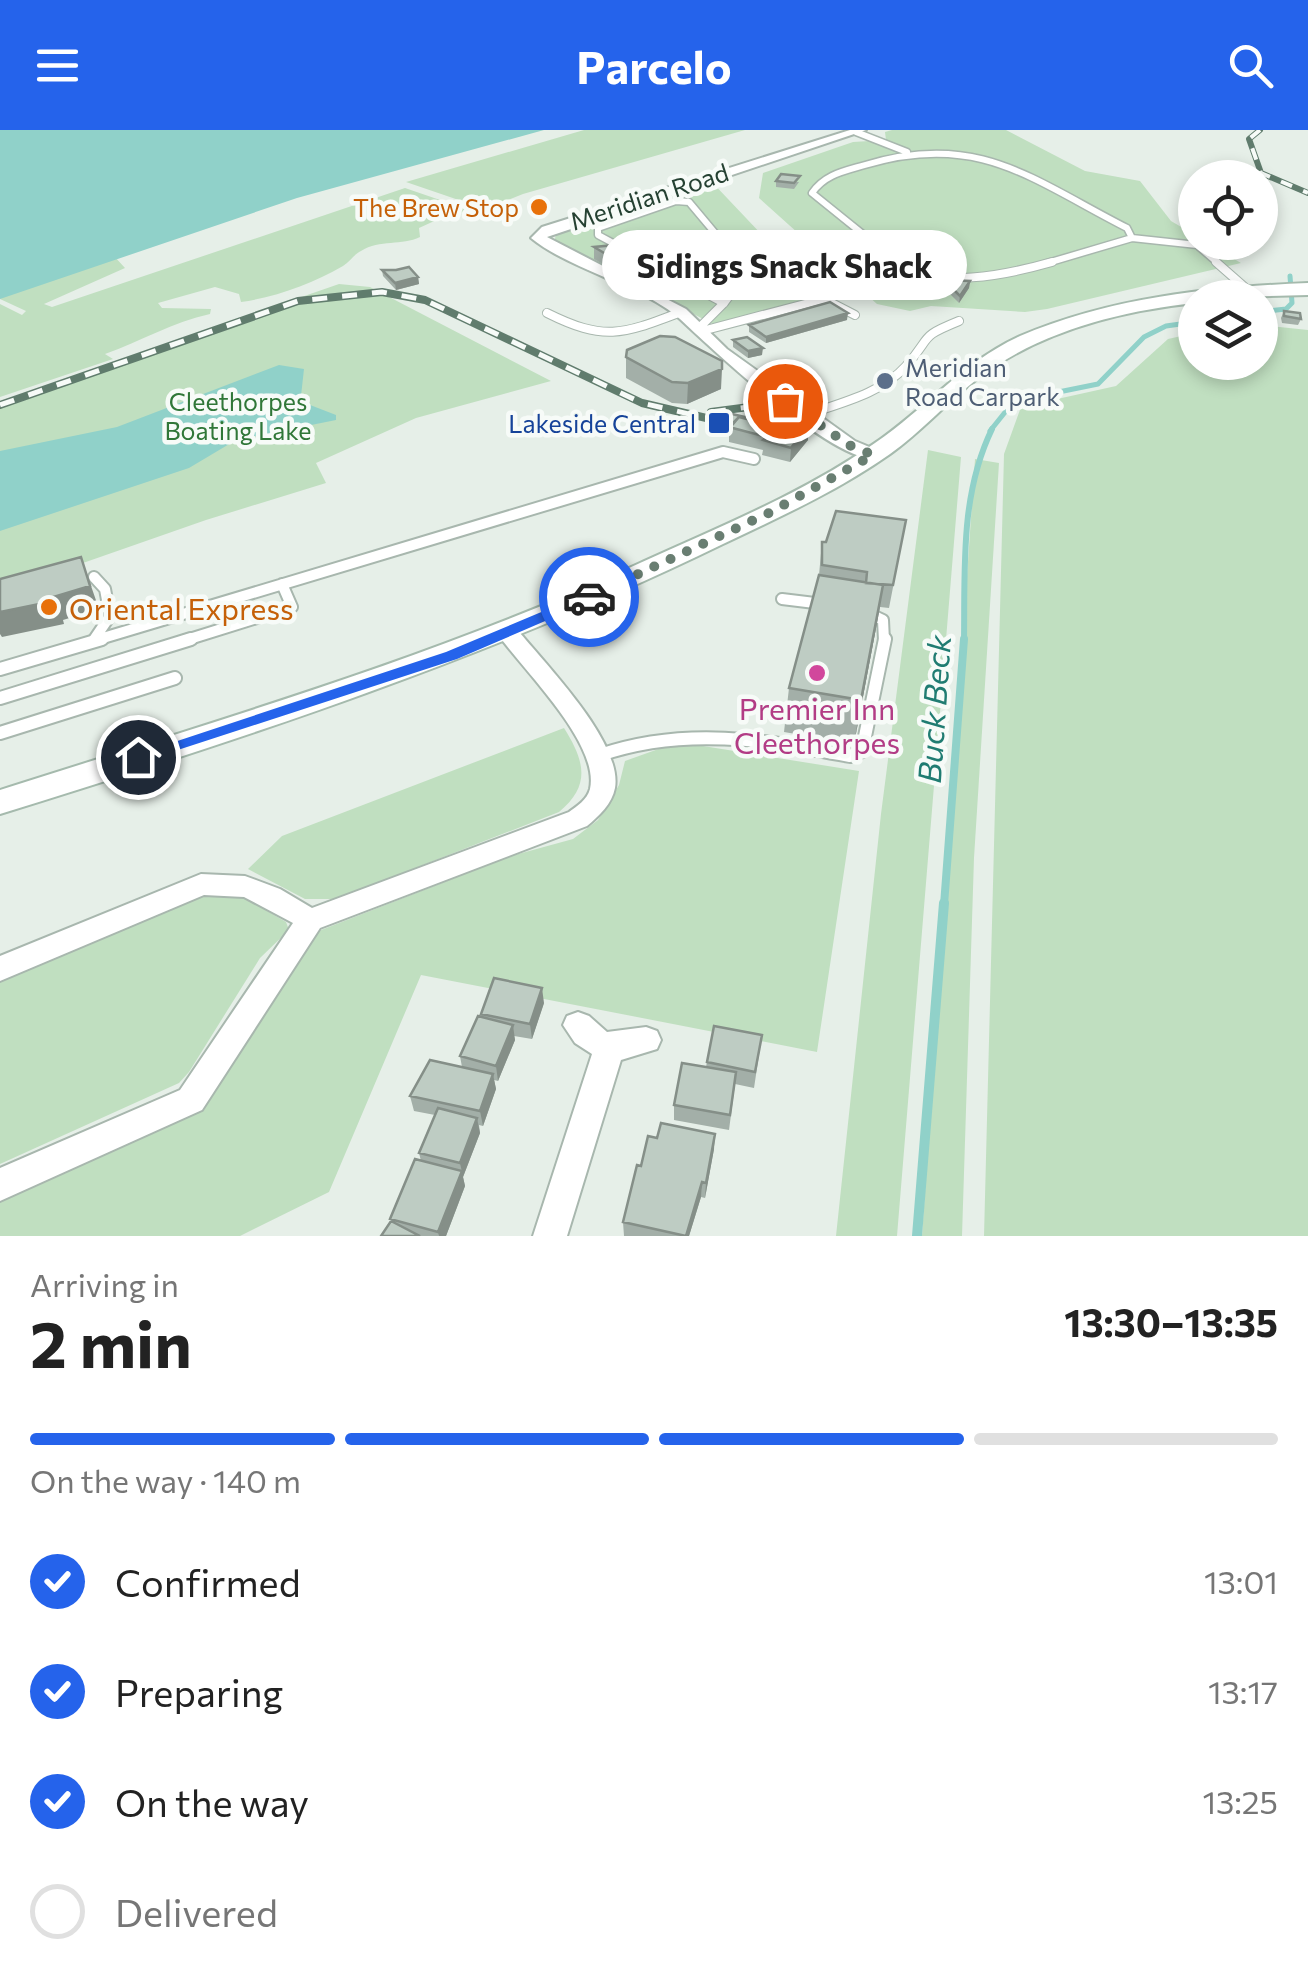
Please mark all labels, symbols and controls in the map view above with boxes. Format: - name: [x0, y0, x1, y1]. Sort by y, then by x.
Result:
- icon: menu: [30, 38, 85, 93]
- text: Parcelo: [576, 38, 732, 93]
- icon: search: [1223, 38, 1278, 93]
- street label: Meridian Road: [566, 156, 732, 236]
- map controls: [1178, 160, 1278, 380]
- button: locate: [1178, 160, 1278, 260]
- place label: The Brew Stop: [353, 192, 519, 222]
- marker: The Brew Stop: [528, 196, 550, 218]
- callout: Sidings Snack Shack: [602, 231, 968, 301]
- text: Sidings Snack Shack: [637, 245, 932, 285]
- button: layers: [1178, 280, 1278, 380]
- place label: Meridian Road Carpark: [905, 352, 1060, 411]
- pin: [743, 359, 828, 444]
- marker: Meridian Road Carpark: [874, 370, 896, 392]
- icon: bag: [758, 374, 813, 429]
- park label: Cleethorpes Boating Lake: [164, 386, 312, 445]
- place label: Lakeside Central: [508, 408, 696, 438]
- marker: Lakeside Central: [706, 410, 732, 436]
- courier: [539, 547, 639, 647]
- icon: car: [562, 570, 617, 625]
- place label: Oriental Express: [69, 589, 294, 626]
- marker: Oriental Express: [38, 596, 60, 618]
- water label: Buck Beck: [908, 633, 958, 784]
- marker: Premier Inn Cleethorpes: [806, 662, 828, 684]
- place label: Premier Inn Cleethorpes: [734, 689, 900, 760]
- pin: [96, 715, 181, 800]
- icon: home: [111, 730, 166, 785]
- text: Arriving in: [30, 1264, 179, 1304]
- text: 13:30–13:35: [1064, 1298, 1278, 1345]
- text: 2 min: [30, 1302, 192, 1381]
- text: On the way · 140 m: [30, 1460, 301, 1500]
- icon: check: [30, 1554, 85, 1609]
- text: Confirmed: [115, 1558, 301, 1605]
- text: 13:01: [1204, 1561, 1278, 1601]
- icon: check: [30, 1664, 85, 1719]
- text: Preparing: [115, 1668, 283, 1715]
- text: 13:17: [1208, 1671, 1278, 1711]
- icon: check: [30, 1774, 85, 1829]
- text: On the way: [115, 1778, 309, 1825]
- text: 13:25: [1202, 1781, 1278, 1821]
- text: Delivered: [115, 1888, 278, 1935]

